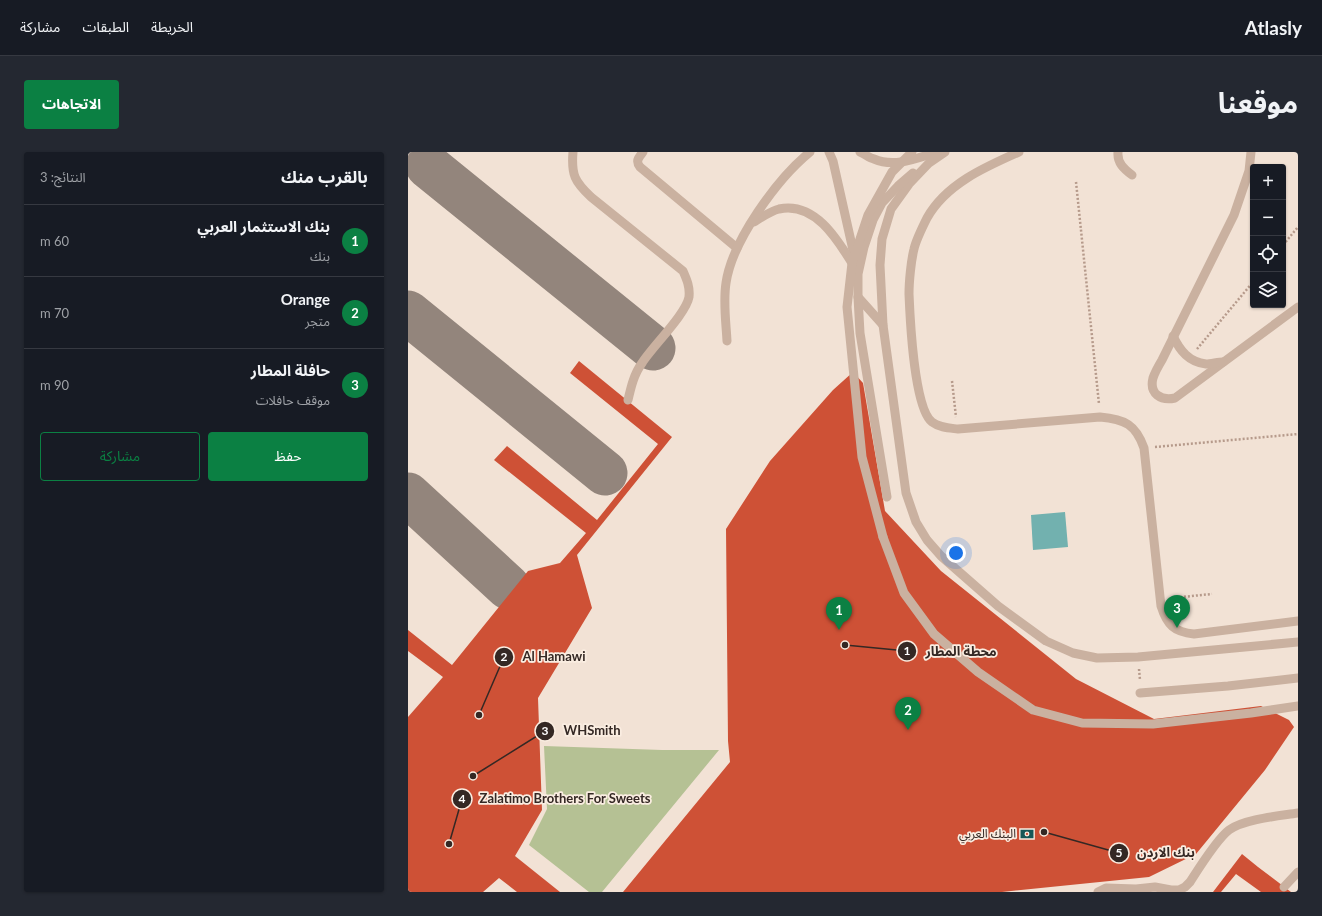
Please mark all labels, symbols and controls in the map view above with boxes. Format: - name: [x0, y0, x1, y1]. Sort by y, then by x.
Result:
- text: Atlasly: [1245, 16, 1302, 39]
- text: مشاركة: [20, 18, 60, 35]
- text: الطبقات: [82, 18, 129, 35]
- text: الخريطة: [151, 18, 193, 35]
- button: الاتجاهات: [24, 80, 119, 129]
- text: موقعنا: [1218, 85, 1298, 119]
- map controls: [1250, 164, 1286, 308]
- button: +: [1250, 164, 1286, 200]
- text: بالقرب منك: [281, 166, 368, 187]
- text: النتائج: 3: [40, 169, 86, 185]
- button: −: [1250, 200, 1286, 236]
- text: بنك الاستثمار العربي: [197, 217, 330, 235]
- text: 60 m: [40, 233, 69, 249]
- text: 1: [351, 233, 359, 249]
- button: locate: [1250, 236, 1286, 272]
- text: بنك: [310, 248, 330, 264]
- button: layers: [1250, 272, 1286, 308]
- text: Orange: [281, 290, 330, 308]
- text: 70 m: [40, 305, 69, 321]
- text: 2: [351, 305, 359, 321]
- text: متجر: [305, 313, 330, 329]
- text: حافلة المطار: [251, 361, 330, 379]
- text: 90 m: [40, 377, 69, 393]
- text: 3: [351, 377, 359, 393]
- text: موقف حافلات: [256, 392, 330, 408]
- button: مشاركة: [40, 432, 200, 481]
- button: حفظ: [208, 432, 368, 481]
- your location: [946, 543, 966, 563]
- pin: 3: [1164, 595, 1190, 628]
- pin: 1: [826, 597, 852, 630]
- callout: محطة المطار: [897, 639, 1004, 664]
- text: 1: [904, 643, 911, 658]
- text: محطة المطار: [924, 643, 997, 659]
- callout: Al Hamawi: [494, 644, 593, 669]
- text: Al Hamawi: [521, 648, 586, 664]
- text: 2: [501, 649, 508, 664]
- pin: 2: [895, 697, 921, 730]
- callout: WHSmith: [535, 718, 628, 743]
- text: WHSmith: [563, 722, 621, 738]
- text: 3: [542, 723, 549, 738]
- callout: Zalatimo Brothers For Sweets: [452, 786, 659, 811]
- text: Zalatimo Brothers For Sweets: [480, 790, 651, 806]
- text: 4: [459, 791, 466, 806]
- place label: البنك العربي: [959, 826, 1016, 844]
- bank icon: البنك العربي: [1019, 826, 1035, 842]
- callout: بنك الاردن: [1109, 840, 1203, 865]
- text: بنك الاردن: [1137, 844, 1195, 860]
- text: 5: [1116, 845, 1123, 860]

